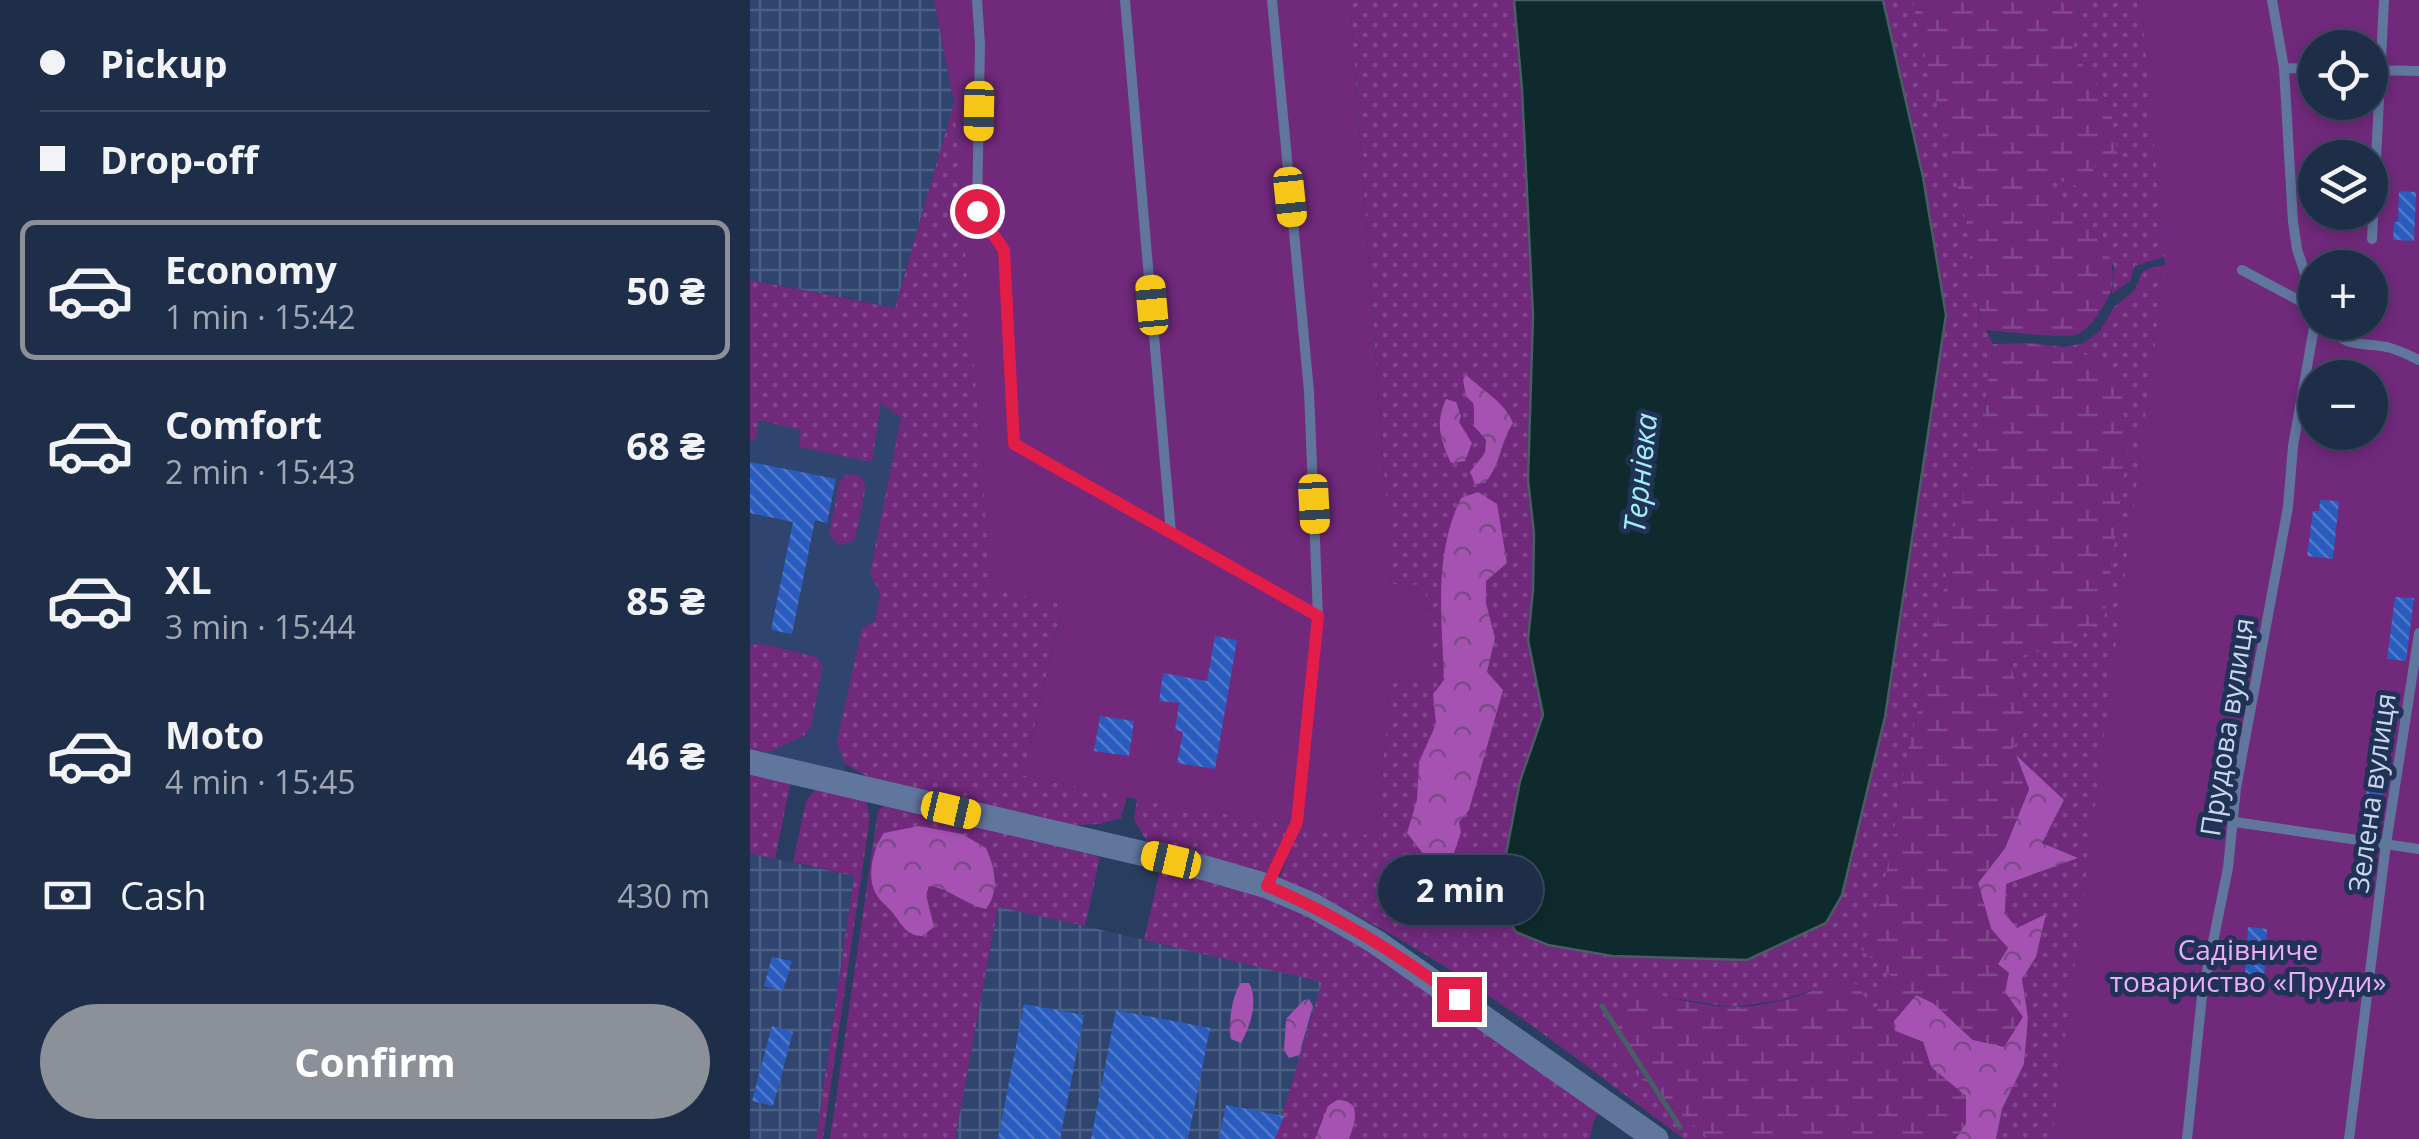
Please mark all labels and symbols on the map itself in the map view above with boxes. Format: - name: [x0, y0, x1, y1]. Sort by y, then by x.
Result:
- car: [963, 81, 995, 141]
- car: [1272, 166, 1308, 228]
- route start: [955, 189, 1000, 234]
- car: [1134, 274, 1170, 336]
- water label: Тернівка: [1613, 411, 1666, 535]
- car: [1297, 473, 1331, 535]
- street label: Прудова вулиця: [2190, 615, 2262, 839]
- street label: Зелена вулиця: [2338, 691, 2404, 895]
- car: [918, 789, 984, 831]
- car: [1138, 839, 1204, 881]
- callout: 2 min: [1376, 854, 1542, 924]
- park label: Садівниче товариство «Пруди»: [2110, 930, 2386, 1000]
- route end: [1437, 977, 1482, 1022]

